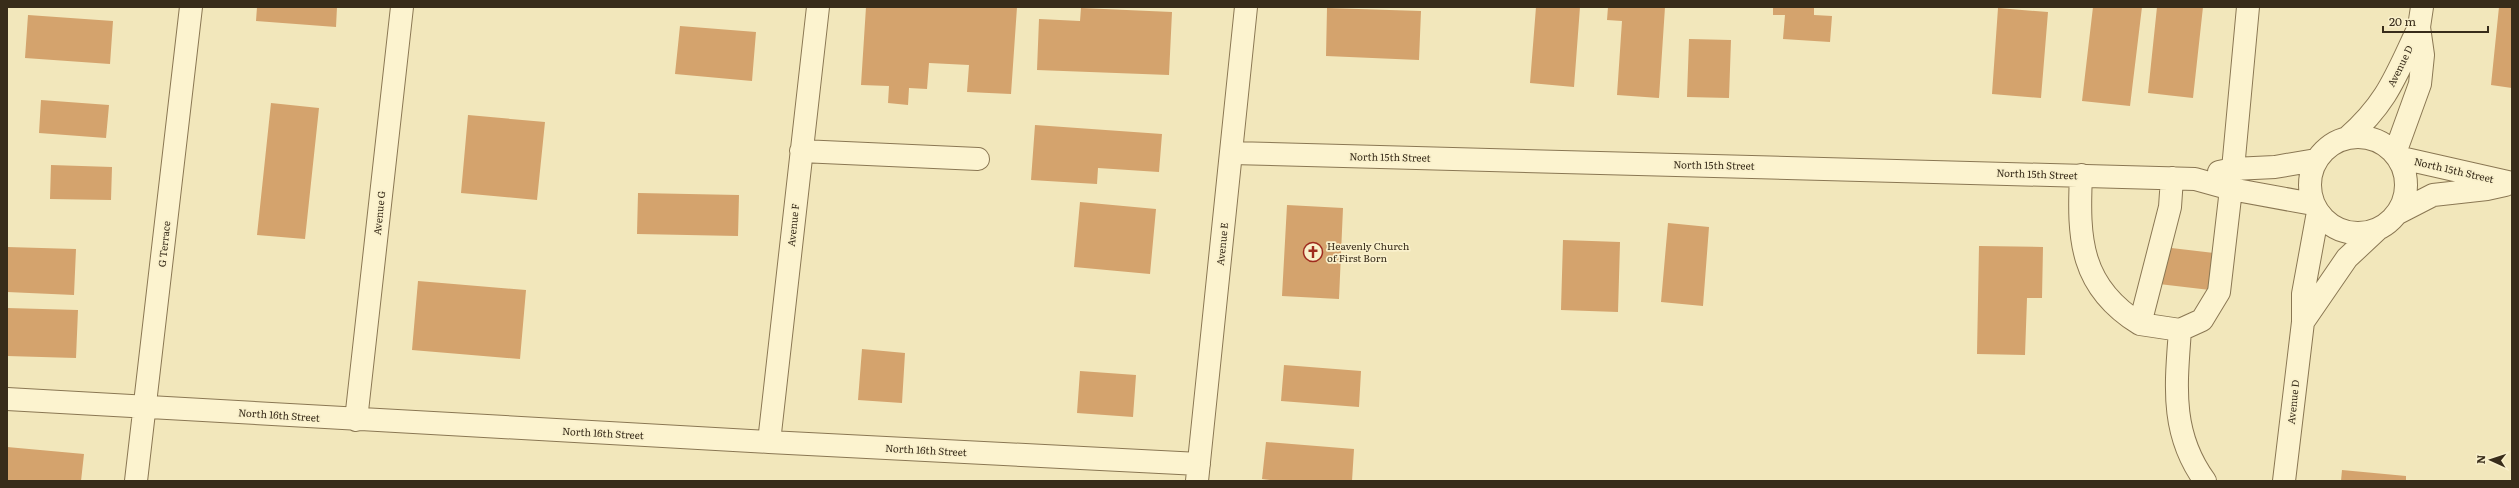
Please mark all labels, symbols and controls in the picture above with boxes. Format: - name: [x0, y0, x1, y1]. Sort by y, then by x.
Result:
- scale bar: [2383, 8, 2488, 34]
- text: 20 m: [2389, 12, 2416, 30]
- street label: Avenue D: [2383, 42, 2416, 89]
- street label: North 15th Street: [1349, 148, 1431, 165]
- street label: North 15th Street: [2413, 153, 2495, 186]
- street label: North 15th Street: [1673, 156, 1755, 173]
- street label: North 15th Street: [1996, 165, 2078, 182]
- street label: Avenue G: [369, 189, 388, 236]
- street label: Avenue F: [783, 203, 802, 247]
- street label: G Terrace: [154, 220, 173, 268]
- street label: Avenue E: [1212, 222, 1231, 266]
- place label: Heavenly Church of First Born: [1327, 238, 1410, 265]
- church icon: Heavenly Church of First Born: [1302, 241, 1324, 263]
- street label: Avenue D: [2283, 379, 2302, 425]
- street label: North 16th Street: [238, 404, 320, 425]
- street label: North 16th Street: [562, 423, 644, 442]
- street label: North 16th Street: [885, 440, 967, 459]
- north arrow: [2471, 440, 2511, 480]
- text: N: [2472, 454, 2488, 464]

